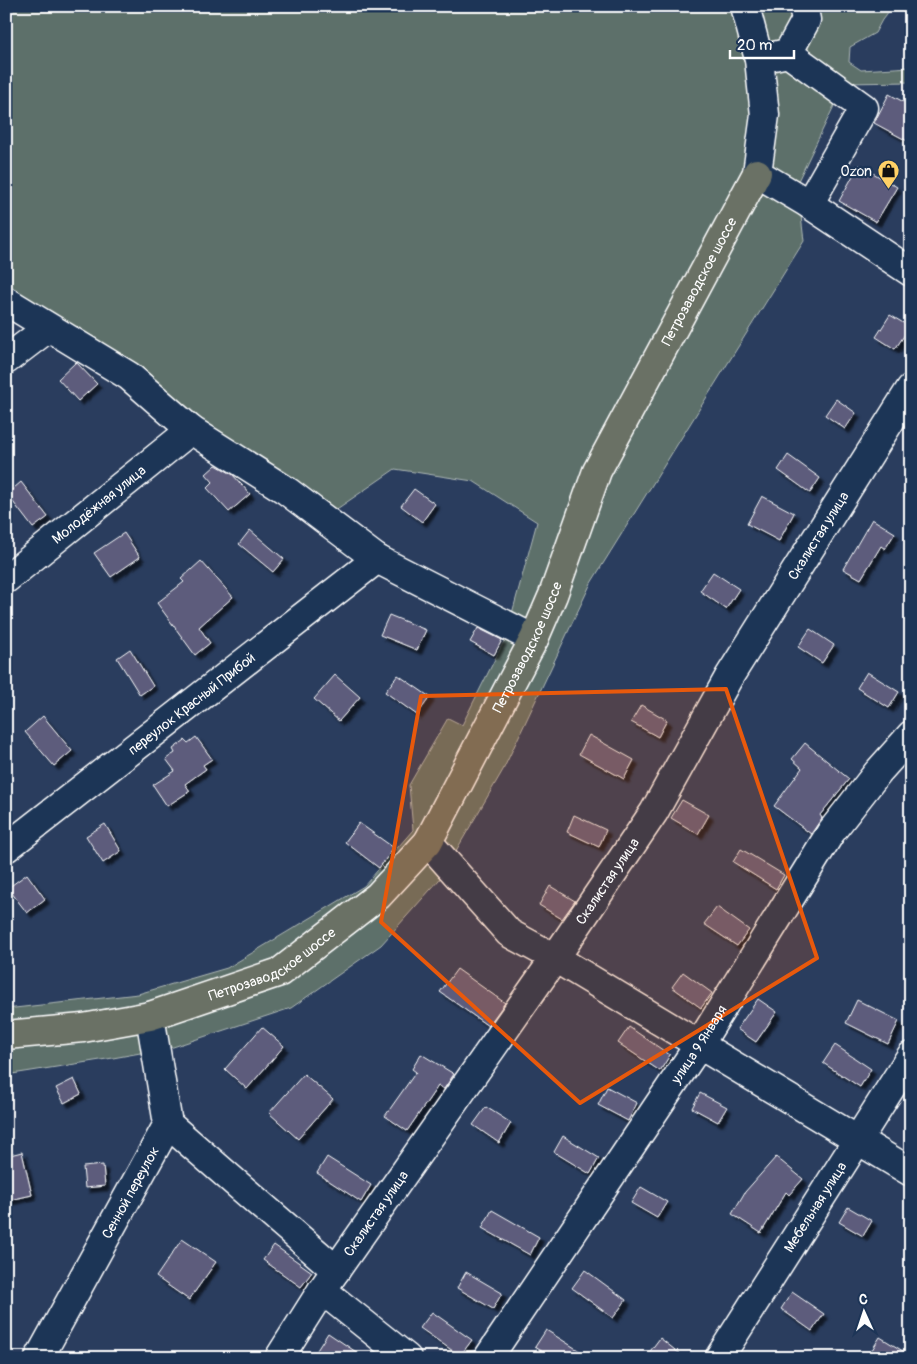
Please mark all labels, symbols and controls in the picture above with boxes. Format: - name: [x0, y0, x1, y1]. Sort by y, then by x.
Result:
- scale bar: [730, 28, 793, 60]
- text: 20 m: [737, 36, 772, 55]
- shop icon: Ozon: [876, 159, 900, 190]
- place label: Ozon: [841, 163, 872, 180]
- street label: Петрозаводское шоссе: [658, 214, 740, 348]
- street label: Молодёжная улица: [48, 462, 149, 547]
- street label: Скалистая улица: [784, 488, 852, 583]
- street label: Петрозаводское шоссе: [489, 580, 566, 715]
- street label: переулок Красный Прибой: [124, 649, 258, 758]
- street label: Скалистая улица: [572, 835, 643, 928]
- street label: Петрозаводское шоссе: [206, 924, 339, 1004]
- street label: улица 9 Января: [667, 1002, 730, 1087]
- street label: Сенной переулок: [98, 1143, 162, 1241]
- street label: Мебельная улица: [780, 1159, 850, 1255]
- street label: Скалистая улица: [340, 1167, 412, 1260]
- north arrow: [840, 1286, 890, 1336]
- text: С: [859, 1291, 868, 1308]

